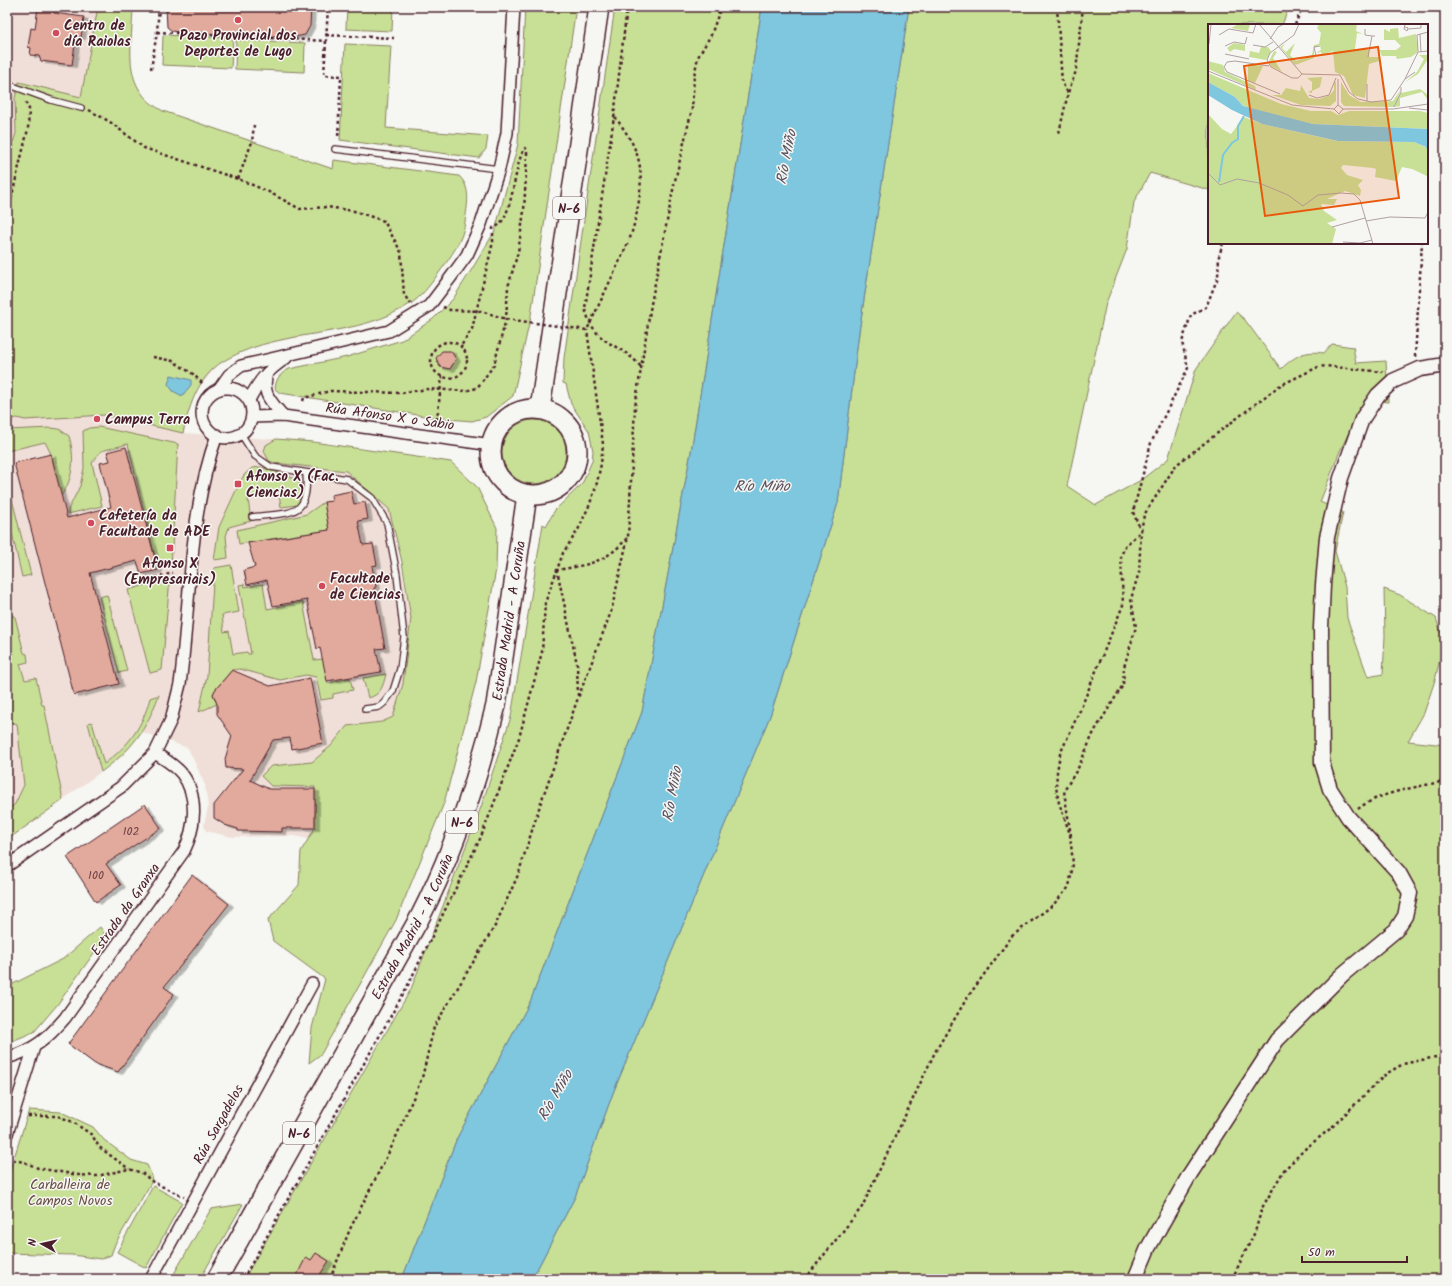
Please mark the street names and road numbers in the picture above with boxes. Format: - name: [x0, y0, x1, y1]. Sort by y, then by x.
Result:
- road number: N-6: [553, 197, 585, 219]
- street label: Rúa Afonso X o Sabio: [324, 397, 456, 437]
- street label: Estrada Madrid - A Coruña: [487, 539, 532, 702]
- road number: N-6: [446, 811, 478, 833]
- street label: Estrada Madrid - A Coruña: [366, 851, 460, 1004]
- street label: Estrada da Granxa: [86, 859, 166, 960]
- street label: Rúa Sargadelos: [188, 1081, 250, 1168]
- road number: N-6: [283, 1122, 315, 1144]

